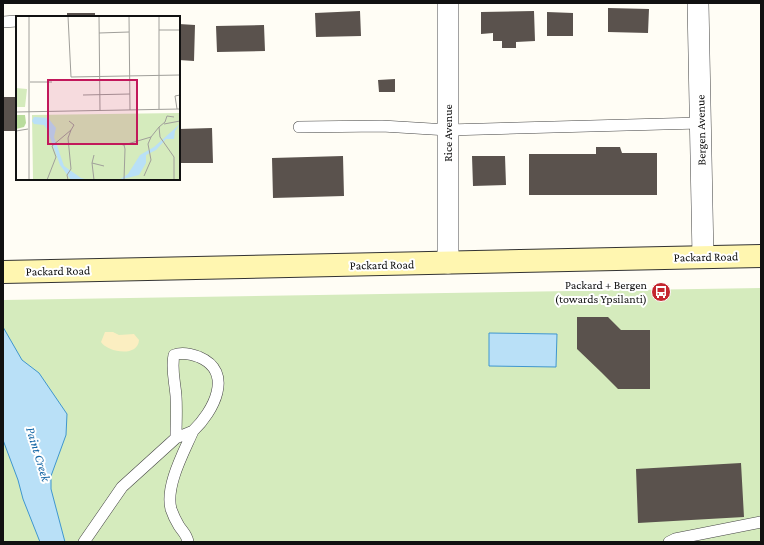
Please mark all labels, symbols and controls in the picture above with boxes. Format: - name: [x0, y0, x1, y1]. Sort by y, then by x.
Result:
- inset map: [16, 16, 180, 180]
- street label: Bergen Avenue: [693, 94, 709, 166]
- street label: Rice Avenue: [441, 104, 455, 162]
- street label: Packard Road: [674, 249, 739, 265]
- street label: Packard Road: [350, 257, 415, 273]
- street label: Packard Road: [26, 263, 91, 279]
- place label: Packard + Bergen (towards Ypsilanti): [555, 278, 648, 306]
- bus stop icon: Packard + Bergen (towards Ypsilanti): [650, 281, 672, 303]
- water label: Paint Creek: [23, 425, 54, 484]

